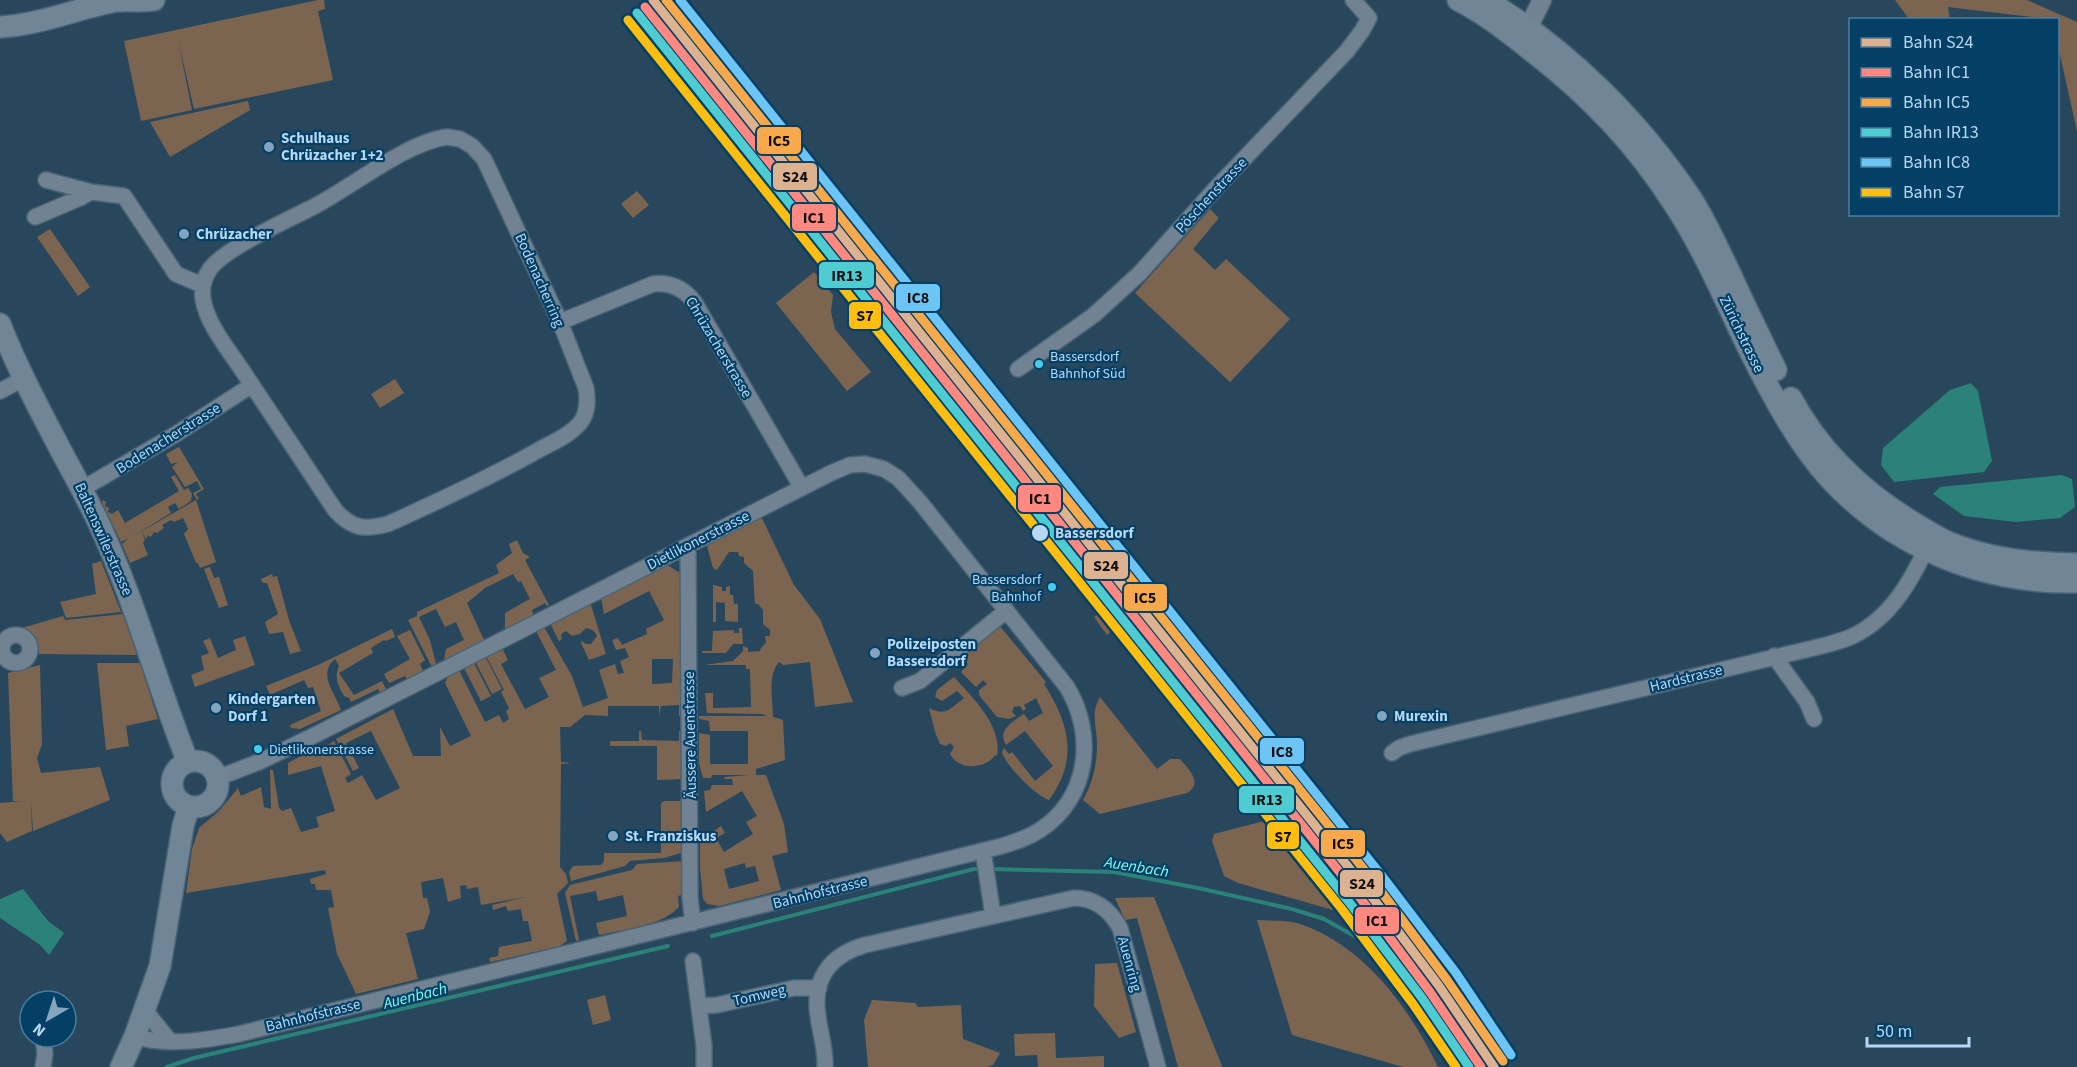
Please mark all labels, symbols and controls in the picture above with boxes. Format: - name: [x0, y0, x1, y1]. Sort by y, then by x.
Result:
- legend: [1849, 18, 2059, 216]
- text: Bahn S24: [1903, 30, 1973, 55]
- text: Bahn IC1: [1903, 60, 1970, 85]
- text: Bahn IC5: [1903, 90, 1970, 115]
- text: Bahn IR13: [1903, 120, 1979, 145]
- line badge: IC5: [756, 126, 802, 155]
- place label: Schulhaus Chrüzacher 1+2: [281, 128, 384, 166]
- text: IC5: [768, 130, 790, 152]
- marker: Schulhaus Chrüzacher 1+2: [262, 140, 276, 154]
- text: Bahn IC8: [1903, 150, 1970, 175]
- street label: Pöschenstrasse: [1171, 153, 1252, 238]
- line badge: S24: [772, 162, 818, 191]
- text: S24: [782, 166, 808, 188]
- text: Bahn S7: [1903, 180, 1965, 205]
- line badge: IC1: [791, 203, 837, 232]
- text: IC1: [803, 207, 825, 229]
- place label: Chrüzacher: [196, 224, 272, 245]
- marker: Chrüzacher: [177, 227, 191, 241]
- street label: Bodenacherring: [509, 230, 570, 331]
- line badge: IR13: [818, 261, 875, 289]
- text: IR13: [831, 265, 863, 287]
- line badge: IC8: [895, 283, 941, 312]
- text: IC8: [907, 287, 929, 309]
- street label: Zürichstrasse: [1714, 292, 1769, 376]
- street label: Chrüzacherstrasse: [680, 293, 757, 402]
- line badge: S7: [848, 301, 882, 330]
- text: S7: [856, 305, 874, 327]
- place label: Bassersdorf Bahnhof Süd: [1050, 347, 1126, 384]
- marker: Bassersdorf Bahnhof Süd: [1033, 358, 1045, 370]
- street label: Bodenacherstrasse: [112, 398, 225, 479]
- street label: Baltenswilerstrasse: [69, 479, 138, 599]
- line badge: IC1: [1017, 484, 1062, 513]
- text: IC1: [1029, 488, 1051, 510]
- street label: Dietlikonerstrasse: [643, 506, 753, 575]
- marker: Bassersdorf: [1030, 523, 1050, 543]
- place label: Bassersdorf: [1055, 523, 1134, 544]
- line badge: S24: [1083, 551, 1129, 580]
- text: S24: [1093, 555, 1119, 577]
- place label: Bassersdorf Bahnhof: [972, 570, 1042, 607]
- marker: Bassersdorf Bahnhof: [1046, 581, 1058, 593]
- line badge: IC5: [1123, 583, 1168, 612]
- text: IC5: [1134, 587, 1156, 609]
- place label: Polizeiposten Bassersdorf: [887, 634, 976, 672]
- marker: Polizeiposten Bassersdorf: [868, 646, 882, 660]
- street label: Hardstrasse: [1648, 659, 1725, 698]
- street label: Äussere Auenstrasse: [679, 671, 702, 799]
- place label: Kindergarten Dorf 1: [228, 689, 316, 727]
- marker: Kindergarten Dorf 1: [209, 701, 223, 715]
- place label: Murexin: [1394, 706, 1448, 727]
- marker: Murexin: [1375, 709, 1389, 723]
- line badge: IC8: [1259, 737, 1305, 765]
- place label: Dietlikonerstrasse: [269, 740, 374, 760]
- text: IC8: [1271, 741, 1293, 763]
- marker: Dietlikonerstrasse: [252, 743, 264, 755]
- line badge: IR13: [1238, 785, 1295, 814]
- text: IR13: [1251, 789, 1283, 811]
- line badge: S7: [1266, 821, 1300, 850]
- place label: St. Franziskus: [625, 826, 717, 847]
- text: S7: [1274, 826, 1292, 848]
- marker: St. Franziskus: [606, 829, 620, 843]
- line badge: IC5: [1320, 829, 1366, 858]
- text: IC5: [1332, 833, 1354, 855]
- water label: Auenbach: [1102, 851, 1171, 883]
- line badge: S24: [1339, 869, 1384, 898]
- street label: Bahnhofstrasse: [771, 871, 870, 914]
- text: S24: [1349, 873, 1375, 895]
- line badge: IC1: [1354, 906, 1400, 935]
- text: IC1: [1366, 910, 1388, 932]
- street label: Auenring: [1112, 934, 1147, 995]
- water label: Auenbach: [380, 977, 449, 1015]
- street label: Tomweg: [731, 979, 788, 1012]
- north arrow: [18, 989, 78, 1049]
- street label: Bahnhofstrasse: [264, 994, 363, 1037]
- scale bar: [1867, 1010, 1969, 1048]
- text: N: [28, 1018, 50, 1042]
- text: 50 m: [1876, 1019, 1912, 1044]

